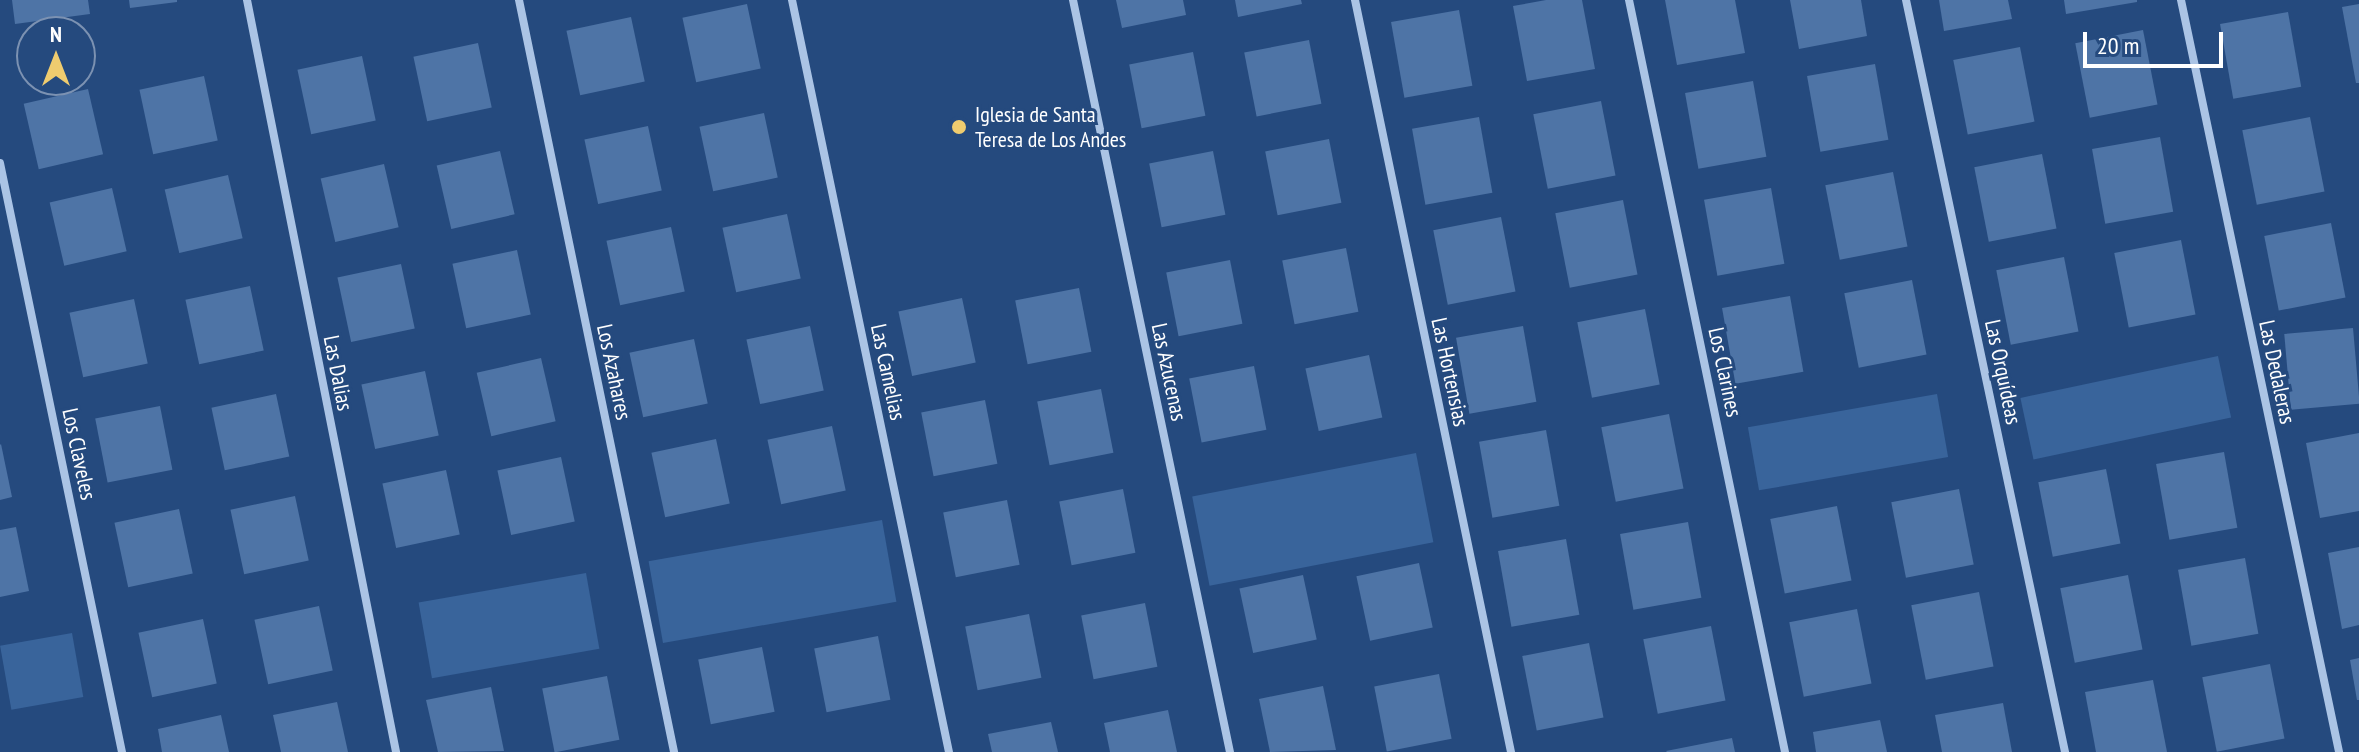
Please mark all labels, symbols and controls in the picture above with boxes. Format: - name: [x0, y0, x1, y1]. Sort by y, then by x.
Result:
- north arrow: [16, 16, 96, 96]
- scale bar: [2087, 16, 2227, 66]
- text: N: [50, 20, 62, 48]
- text: 20 m: [2097, 30, 2139, 61]
- place label: Iglesia de Santa Teresa de Los Andes: [975, 101, 1127, 152]
- marker: Iglesia de Santa Teresa de Los Andes: [950, 118, 968, 136]
- street label: Las Hortensias: [1426, 315, 1474, 429]
- street label: Las Orquídeas: [1979, 317, 2027, 427]
- street label: Las Dedaleras: [2253, 318, 2301, 426]
- street label: Las Camelias: [865, 321, 911, 423]
- street label: Las Azucenas: [1146, 321, 1192, 423]
- street label: Los Azahares: [591, 322, 637, 422]
- street label: Los Clarines: [1703, 325, 1747, 419]
- street label: Las Dalias: [318, 333, 358, 413]
- street label: Los Claveles: [56, 406, 102, 502]

